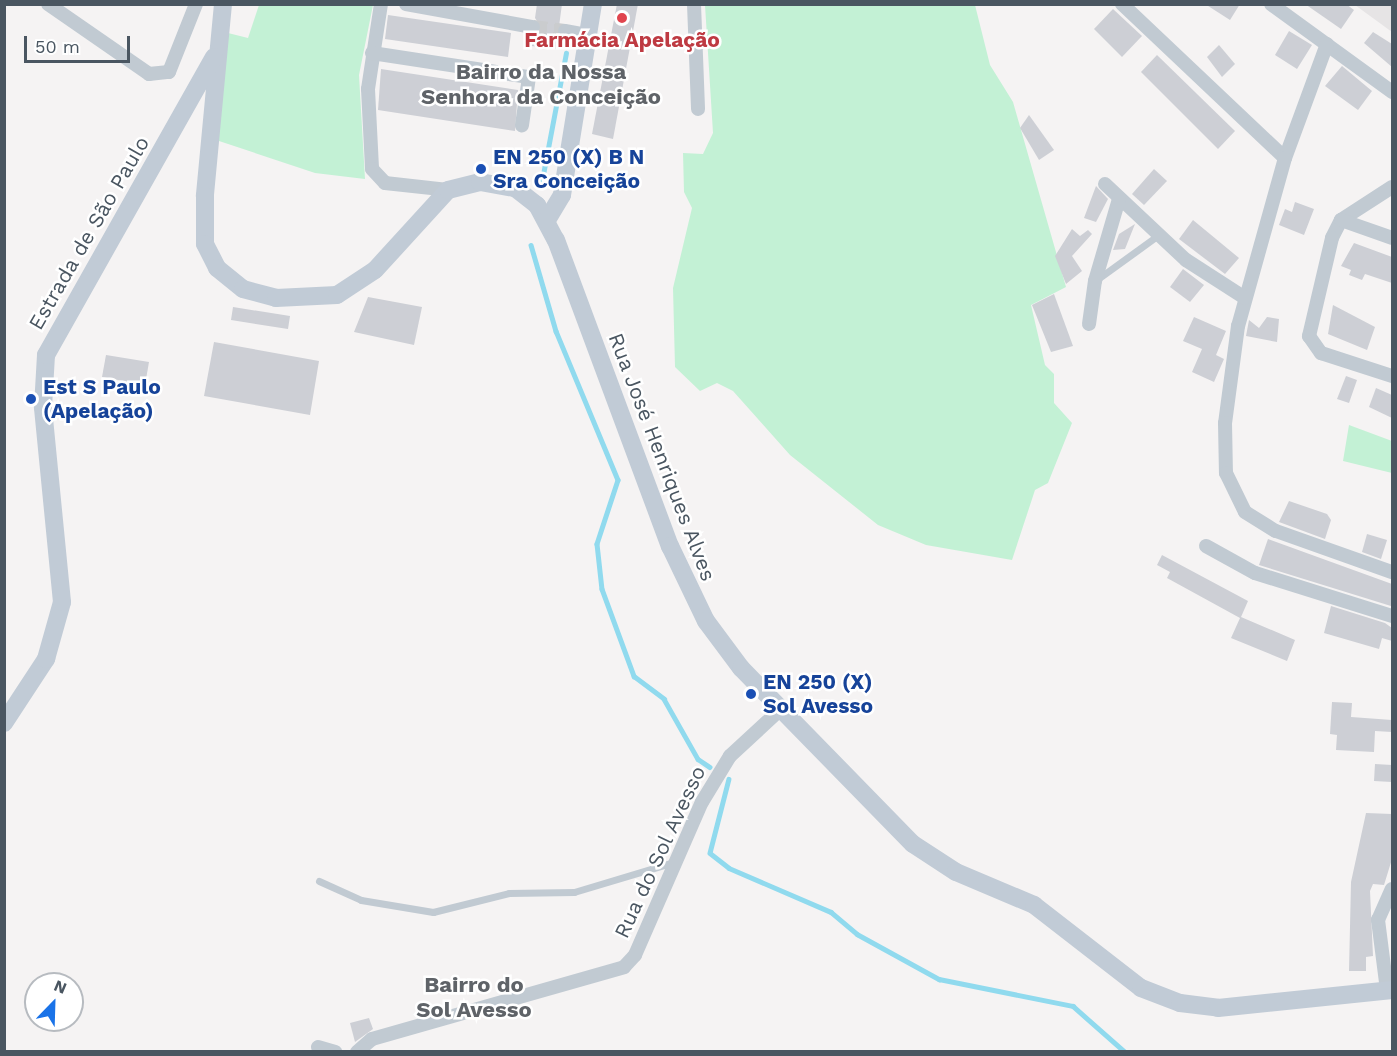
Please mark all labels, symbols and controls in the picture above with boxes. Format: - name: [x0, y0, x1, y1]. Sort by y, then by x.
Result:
- marker: Farmácia Apelação: [615, 11, 629, 25]
- scale bar: [27, 24, 134, 62]
- place label: Farmácia Apelação: [524, 27, 720, 53]
- text: 50 m: [35, 36, 80, 57]
- district label: Bairro da Nossa Senhora da Conceição: [421, 58, 661, 110]
- street label: Estrada de São Paulo: [23, 132, 155, 334]
- place label: EN 250 (X) B N Sra Conceição: [493, 144, 644, 194]
- marker: EN 250 (X) B N Sra Conceição: [474, 162, 488, 176]
- street label: Rua José Henriques Alves: [603, 329, 721, 585]
- place label: Est S Paulo (Apelação): [43, 374, 161, 424]
- marker: Est S Paulo (Apelação): [24, 392, 38, 406]
- place label: EN 250 (X) Sol Avesso: [763, 669, 874, 719]
- marker: EN 250 (X) Sol Avesso: [744, 687, 758, 701]
- street label: Rua do Sol Avesso: [609, 761, 711, 943]
- district label: Bairro do Sol Avesso: [416, 971, 532, 1022]
- north arrow: [24, 972, 84, 1032]
- text: N: [51, 976, 70, 998]

